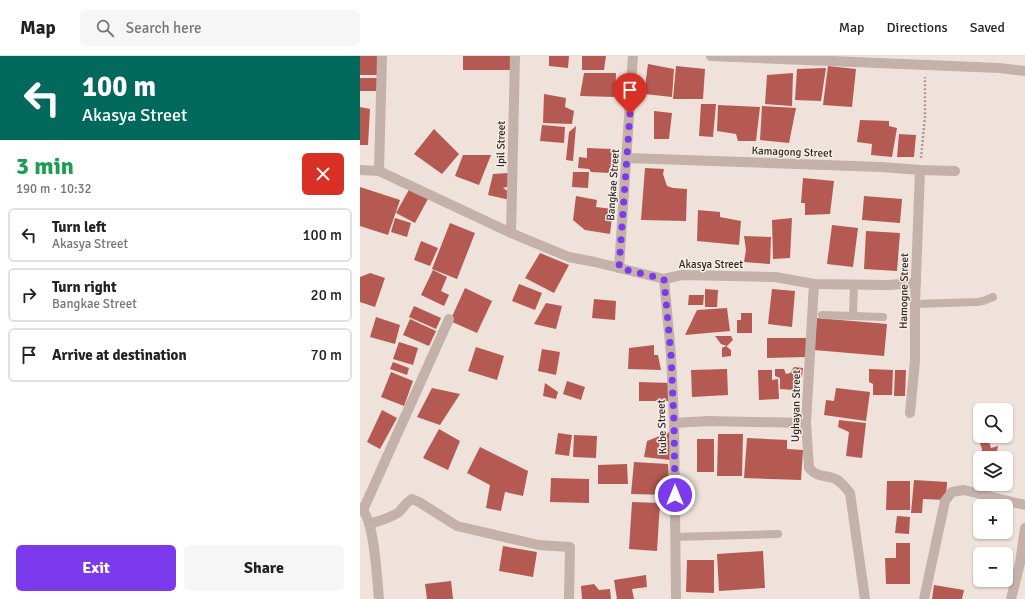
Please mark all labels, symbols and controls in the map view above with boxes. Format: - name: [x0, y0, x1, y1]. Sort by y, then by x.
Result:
- search box: [80, 10, 360, 46]
- text: Map: [20, 16, 56, 40]
- icon: search: [94, 17, 116, 39]
- text: Search here: [126, 19, 201, 37]
- text: Map: [839, 19, 865, 36]
- text: Directions: [887, 19, 948, 36]
- text: Saved: [970, 19, 1005, 36]
- text: 100 m: [82, 70, 156, 104]
- icon: left: [16, 72, 68, 124]
- pin: [613, 73, 647, 114]
- icon: arrive: [619, 79, 641, 101]
- text: Akasya Street: [82, 104, 187, 126]
- street label: Ipil Street: [494, 121, 508, 167]
- street label: Kamagong Street: [751, 144, 833, 160]
- street label: Bangkae Street: [604, 149, 622, 221]
- text: 3 min: [16, 151, 74, 181]
- button: close: [302, 153, 344, 195]
- text: 190 m · 10:32: [16, 181, 92, 197]
- text: Turn left: [52, 218, 106, 236]
- icon: left: [18, 224, 40, 246]
- text: 100 m: [302, 226, 342, 244]
- text: Akasya Street: [52, 236, 128, 252]
- street label: Hamogne Street: [897, 253, 911, 329]
- street label: Akasya Street: [679, 258, 743, 271]
- text: Turn right: [52, 278, 117, 296]
- icon: right: [18, 284, 40, 306]
- text: 20 m: [311, 286, 342, 304]
- text: Bangkae Street: [52, 296, 137, 312]
- icon: arrive: [18, 344, 40, 366]
- text: Arrive at destination: [52, 346, 187, 364]
- text: 70 m: [311, 346, 342, 364]
- street label: Ughayan Street: [789, 370, 803, 442]
- street label: Kube Street: [655, 399, 669, 455]
- map controls: [973, 403, 1013, 587]
- button: search: [973, 403, 1013, 443]
- button: layers: [973, 451, 1013, 491]
- position arrow: [654, 474, 696, 516]
- button: +: [973, 499, 1013, 539]
- button: Exit: [16, 545, 176, 591]
- button: Share: [184, 545, 344, 591]
- button: −: [973, 547, 1013, 587]

